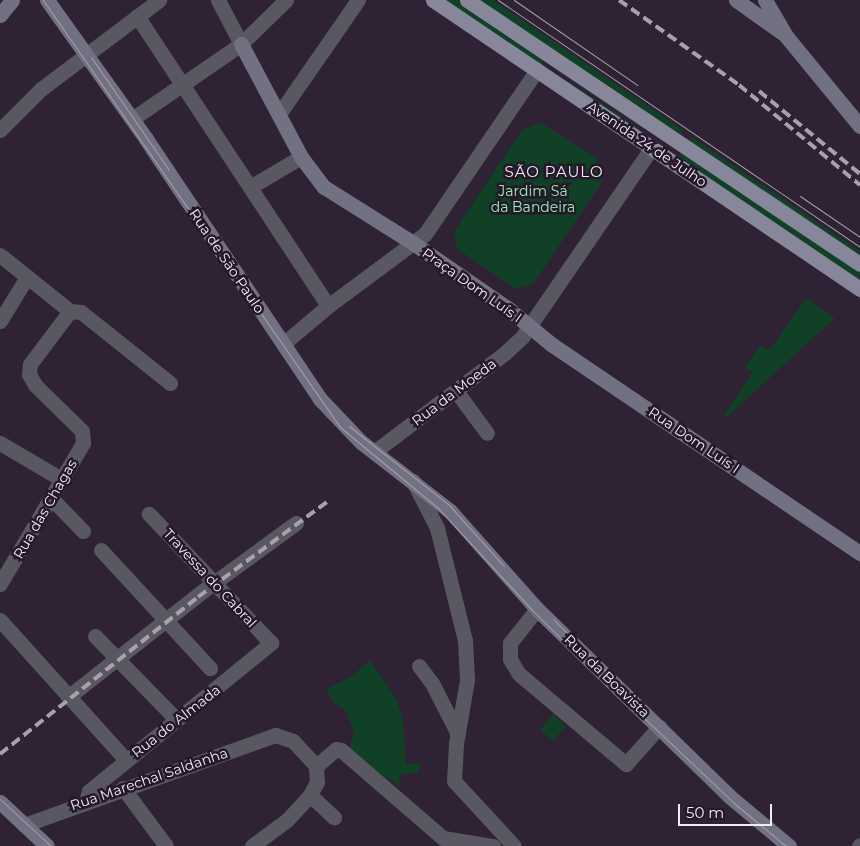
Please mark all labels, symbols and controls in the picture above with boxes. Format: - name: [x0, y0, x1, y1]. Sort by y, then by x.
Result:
- street label: Avenida 24 de Julho: [584, 98, 710, 190]
- district label: SÃO PAULO: [503, 163, 605, 181]
- park label: Jardim Sá da Bandeira: [491, 183, 575, 216]
- street label: Rua de São Paulo: [186, 206, 268, 316]
- street label: Praça Dom Luís I: [419, 244, 525, 326]
- street label: Rua da Moeda: [409, 355, 499, 429]
- street label: Rua Dom Luís I: [645, 403, 743, 477]
- street label: Rua das Chagas: [10, 456, 80, 562]
- street label: Travessa do Cabral: [160, 525, 260, 631]
- street label: Rua da Boavista: [561, 631, 653, 721]
- street label: Rua do Almada: [128, 681, 224, 761]
- street label: Rua Marechal Saldanha: [68, 744, 230, 814]
- scale bar: [680, 794, 774, 826]
- text: 50 m: [686, 803, 724, 822]

